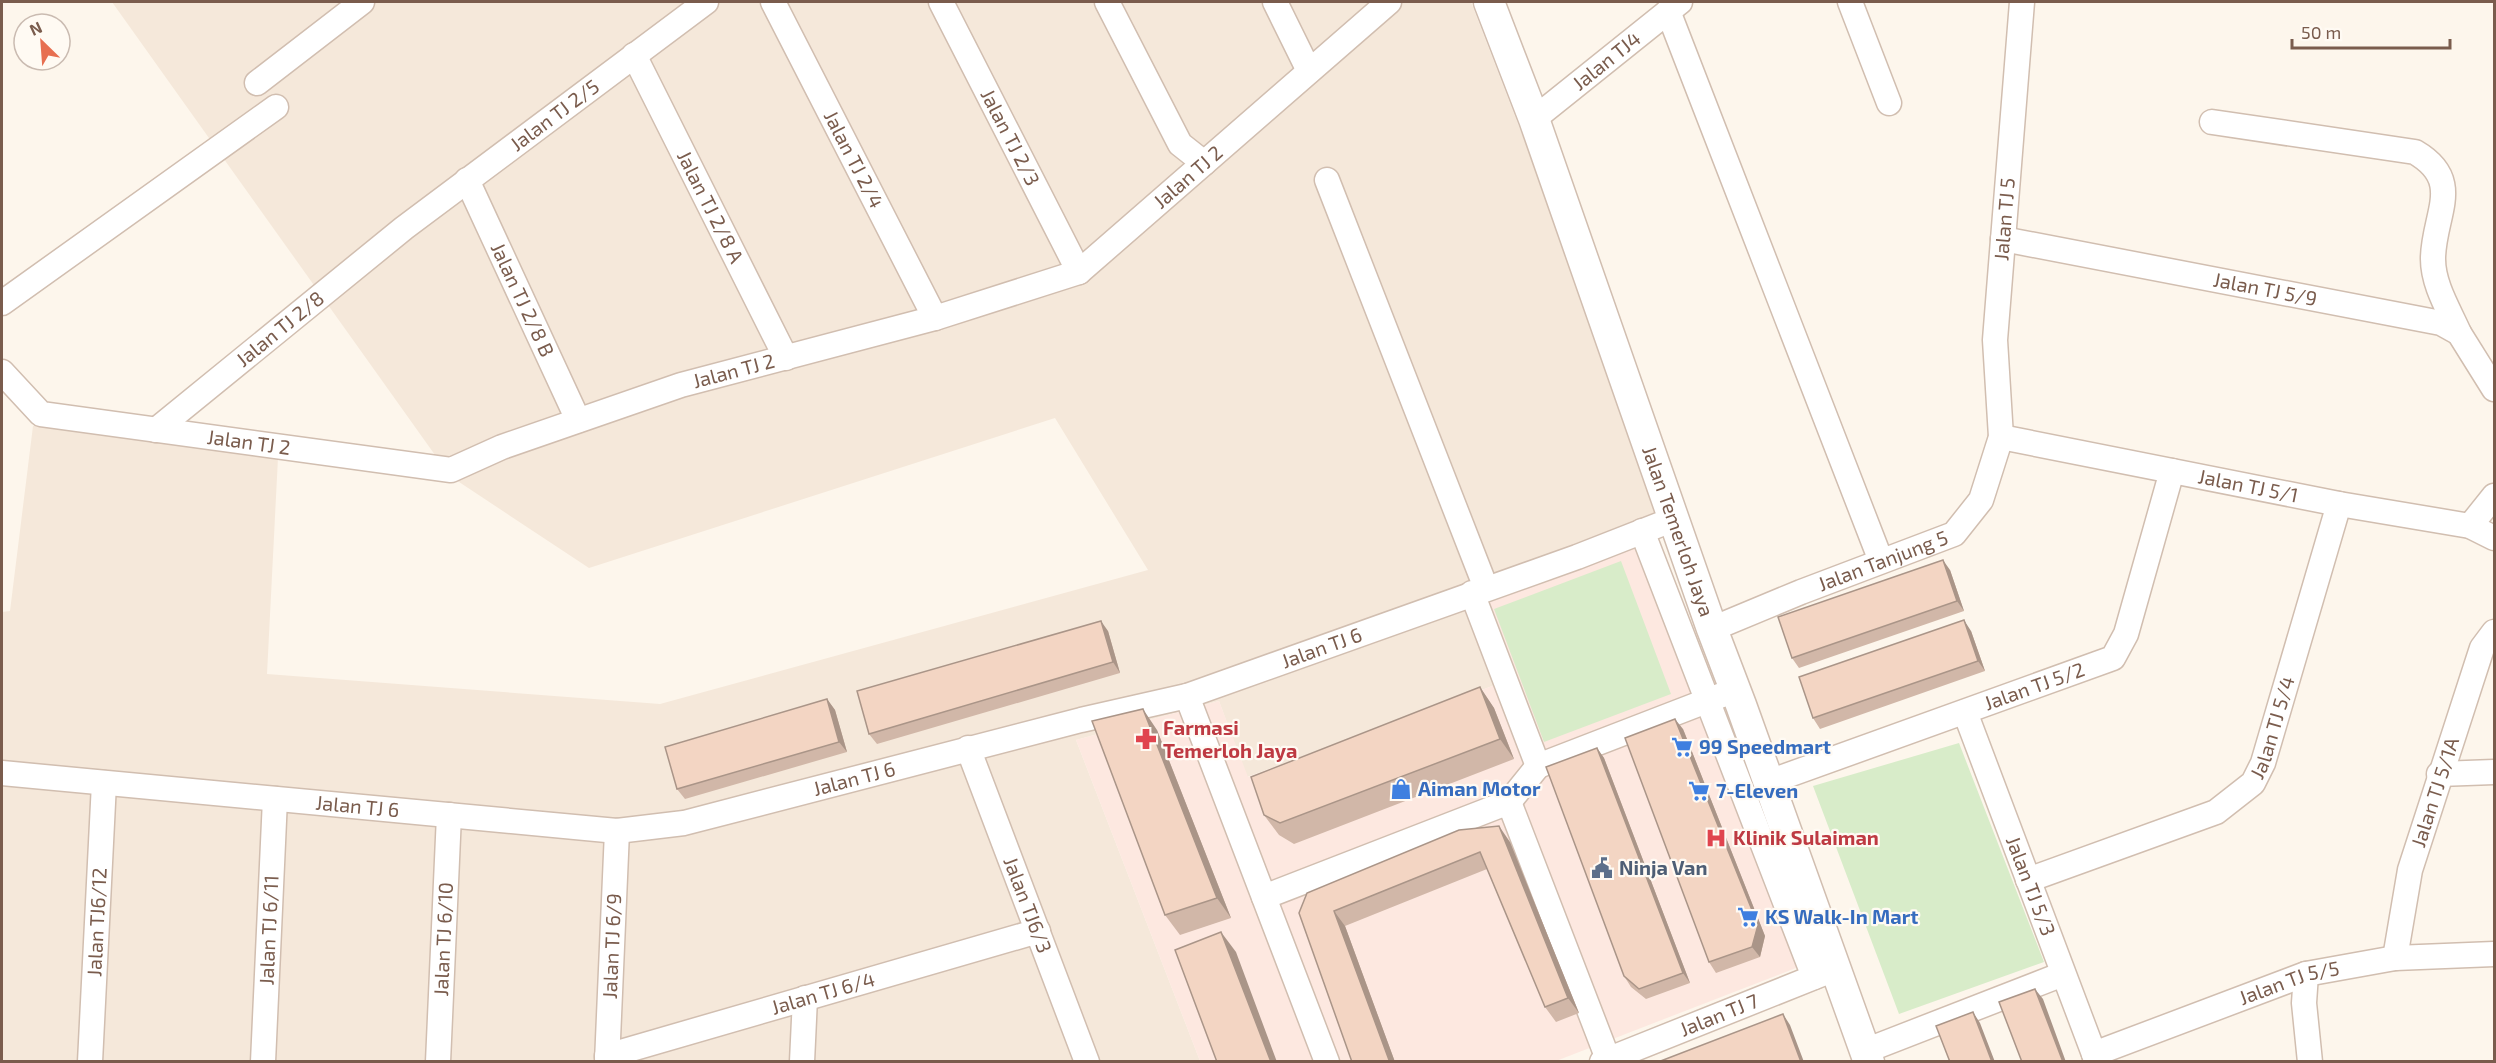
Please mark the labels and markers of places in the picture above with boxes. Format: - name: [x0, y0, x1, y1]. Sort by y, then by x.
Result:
- place label: Farmasi Temerloh Jaya: [1163, 715, 1297, 763]
- pharmacy icon: Farmasi Temerloh Jaya: [1134, 727, 1158, 751]
- place label: 99 Speedmart: [1699, 734, 1831, 758]
- supermarket icon: 99 Speedmart: [1670, 735, 1694, 759]
- place label: Aiman Motor: [1418, 776, 1541, 800]
- shop icon: Aiman Motor: [1389, 777, 1413, 801]
- place label: 7-Eleven: [1716, 778, 1798, 802]
- supermarket icon: 7-Eleven: [1687, 779, 1711, 803]
- place label: Klinik Sulaiman: [1733, 825, 1879, 849]
- hospital icon: Klinik Sulaiman: [1704, 826, 1728, 850]
- place label: Ninja Van: [1619, 855, 1707, 879]
- public building icon: Ninja Van: [1590, 856, 1614, 880]
- place label: KS Walk-In Mart: [1765, 904, 1918, 928]
- supermarket icon: KS Walk-In Mart: [1736, 905, 1760, 929]

